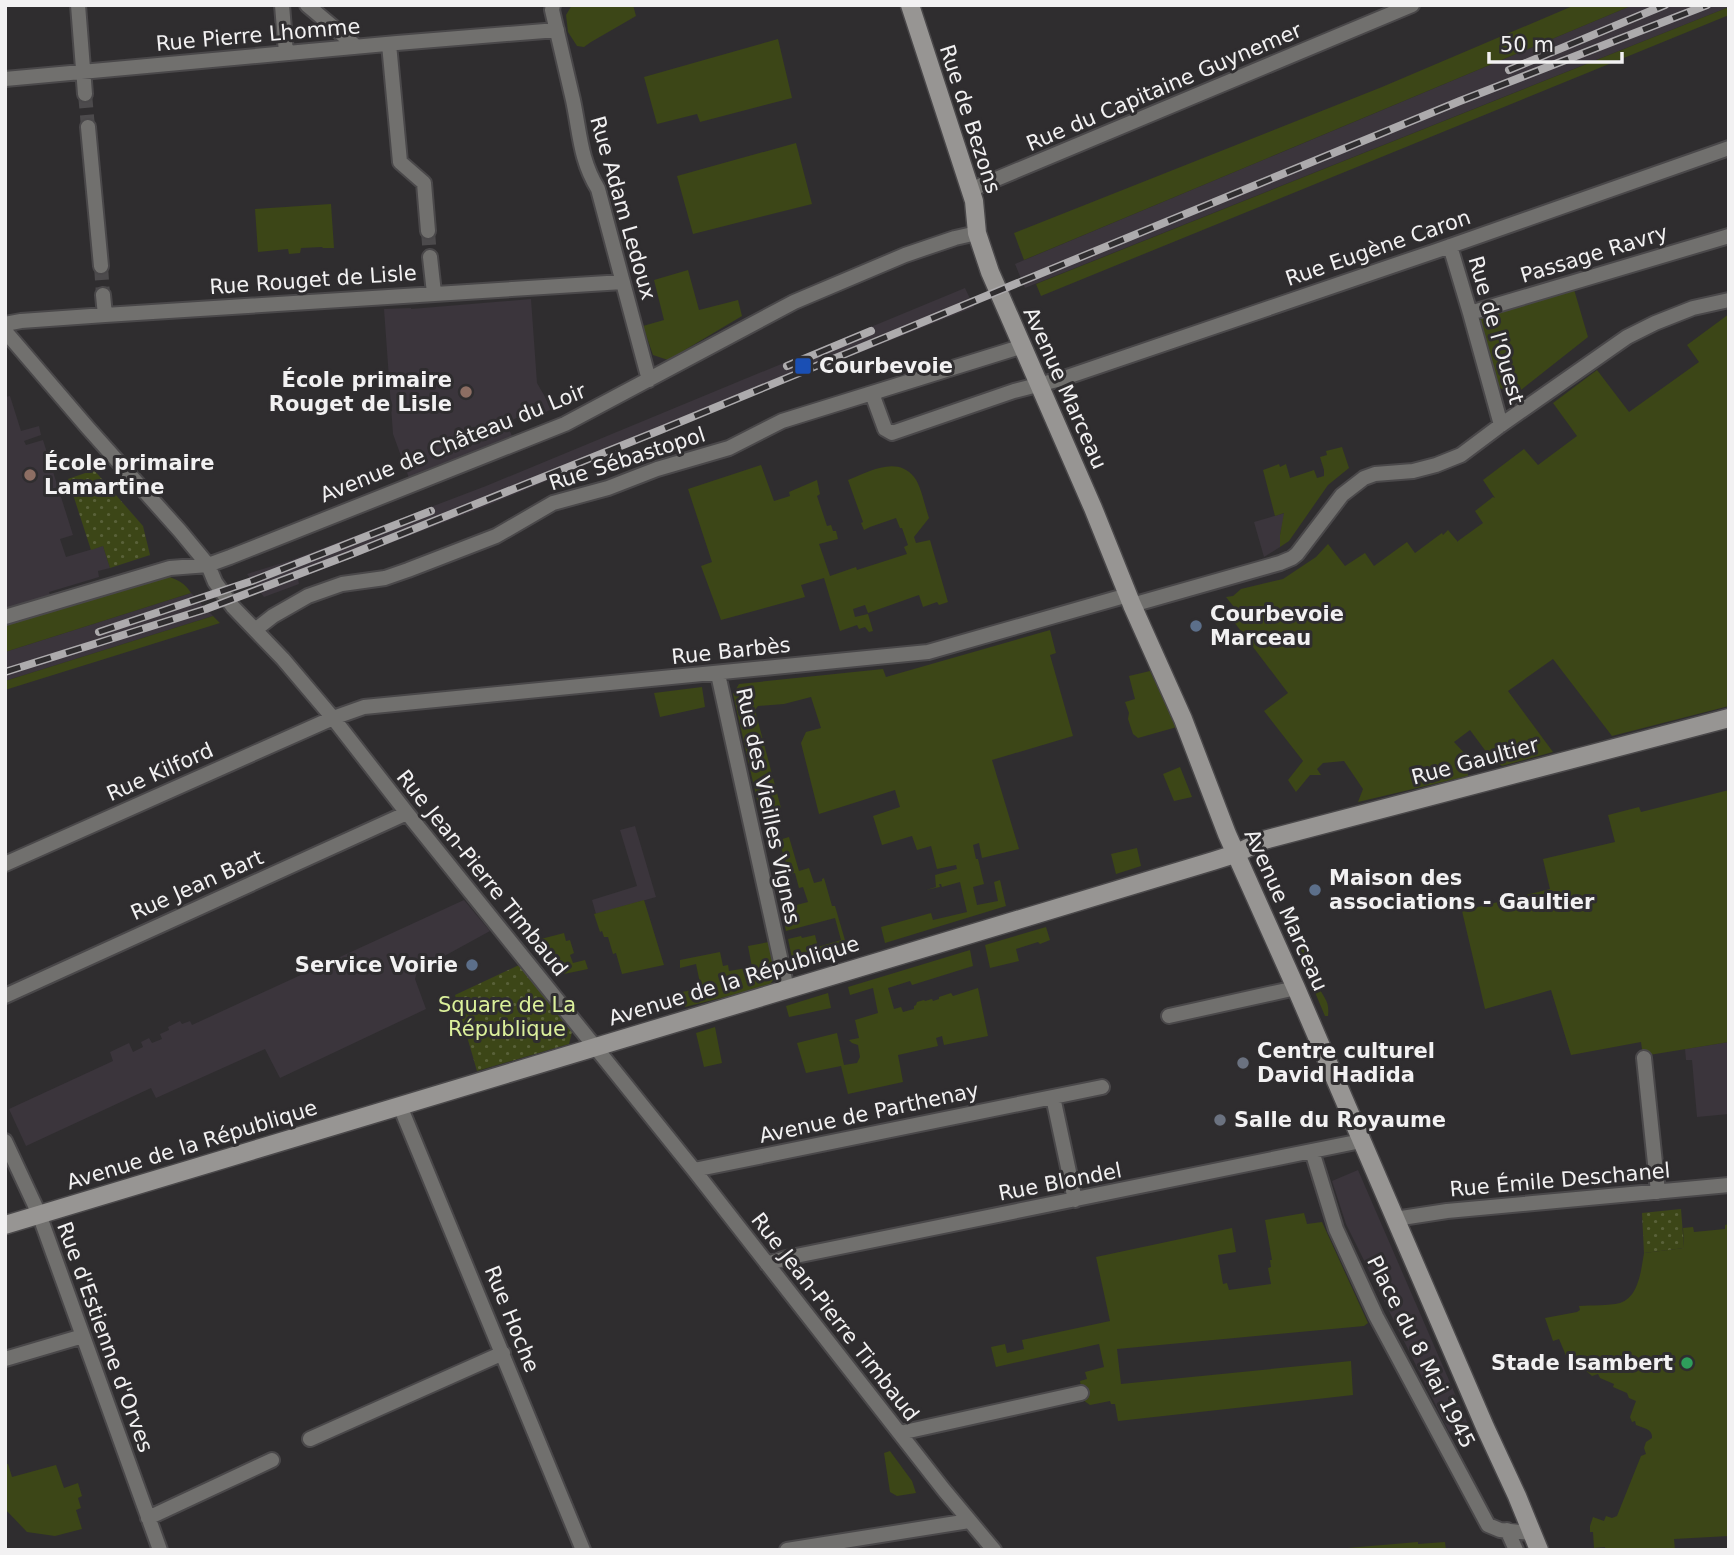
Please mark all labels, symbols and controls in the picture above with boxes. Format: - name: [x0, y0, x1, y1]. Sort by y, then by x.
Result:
- street label: Rue Pierre Lhomme: [155, 14, 361, 56]
- street label: Rue du Capitaine Guynemer: [1023, 18, 1306, 156]
- scale bar: [1489, 21, 1622, 65]
- text: 50 m: [1500, 33, 1554, 57]
- street label: Rue de Bezons: [935, 42, 1005, 196]
- street label: Rue Adam Ledoux: [585, 113, 661, 303]
- street label: Rue Eugène Caron: [1282, 205, 1474, 291]
- street label: Passage Ravry: [1517, 220, 1671, 288]
- street label: Rue de l'Ouest: [1463, 253, 1529, 407]
- street label: Rue Rouget de Lisle: [209, 261, 417, 299]
- street label: Avenue Marceau: [1019, 303, 1111, 473]
- place label: Courbevoie: [819, 354, 953, 378]
- marker: Courbevoie: [793, 356, 813, 376]
- place label: École primaire Rouget de Lisle: [269, 367, 452, 416]
- street label: Avenue de Château du Loir: [317, 378, 590, 507]
- marker: École primaire Rouget de Lisle: [458, 384, 474, 400]
- street label: Rue Sébastopol: [546, 422, 708, 496]
- place label: École primaire Lamartine: [44, 450, 214, 499]
- marker: École primaire Lamartine: [22, 467, 38, 483]
- place label: Courbevoie Marceau: [1210, 602, 1344, 650]
- marker: Courbevoie Marceau: [1188, 618, 1204, 634]
- street label: Rue Barbès: [670, 633, 792, 669]
- street label: Rue des Vieilles Vignes: [731, 685, 805, 927]
- street label: Rue Gaultier: [1409, 732, 1541, 789]
- street label: Rue Kilford: [103, 738, 217, 806]
- street label: Rue Jean-Pierre Timbaud: [392, 765, 572, 981]
- street label: Avenue Marceau: [1240, 825, 1332, 995]
- street label: Rue Jean Bart: [127, 845, 267, 925]
- place label: Maison des associations - Gaultier: [1329, 866, 1595, 914]
- marker: Maison des associations - Gaultier: [1307, 882, 1323, 898]
- street label: Avenue de la République: [606, 931, 862, 1031]
- place label: Service Voirie: [295, 953, 458, 977]
- marker: Service Voirie: [464, 957, 480, 973]
- park label: Square de La République: [438, 993, 576, 1041]
- place label: Centre culturel David Hadida: [1257, 1039, 1435, 1087]
- marker: Centre culturel David Hadida: [1235, 1055, 1251, 1071]
- street label: Avenue de Parthenay: [757, 1078, 981, 1148]
- street label: Avenue de la République: [64, 1095, 320, 1195]
- place label: Salle du Royaume: [1234, 1108, 1446, 1132]
- marker: Salle du Royaume: [1212, 1112, 1228, 1128]
- street label: Rue Émile Deschanel: [1449, 1157, 1671, 1202]
- street label: Rue Blondel: [996, 1158, 1124, 1206]
- street label: Rue Jean-Pierre Timbaud: [746, 1208, 924, 1426]
- street label: Rue d'Estienne d'Orves: [52, 1218, 158, 1456]
- street label: Place du 8 Mai 1945: [1362, 1252, 1480, 1452]
- street label: Rue Hoche: [480, 1262, 544, 1376]
- place label: Stade Isambert: [1491, 1351, 1673, 1375]
- marker: Stade Isambert: [1679, 1355, 1695, 1371]

